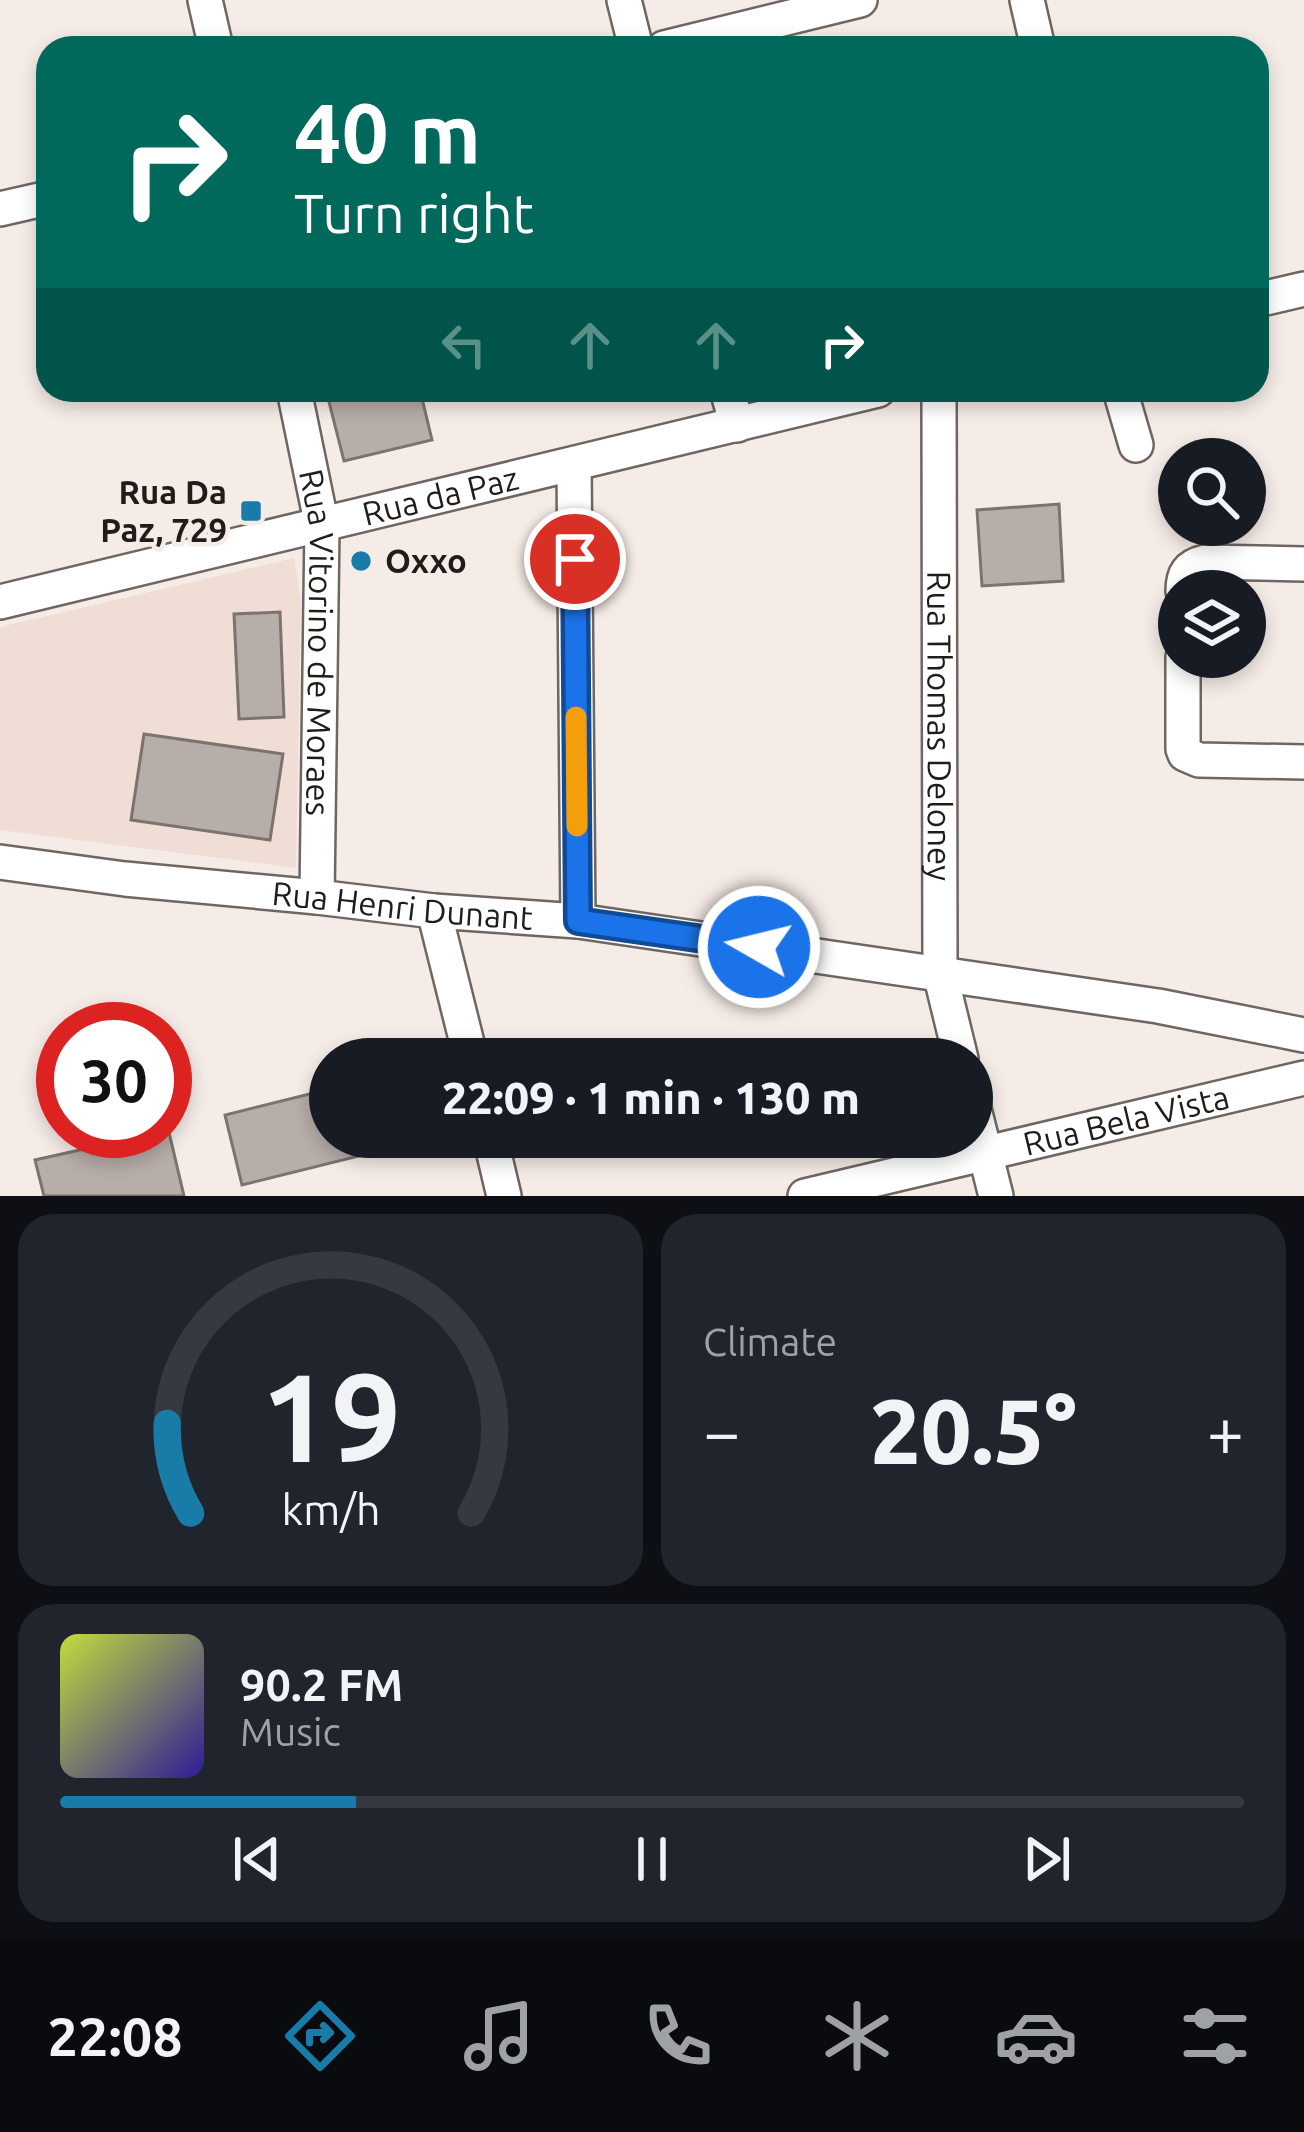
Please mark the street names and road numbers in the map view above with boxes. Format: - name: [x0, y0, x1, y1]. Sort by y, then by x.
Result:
- street label: Rua da Paz: [358, 459, 522, 532]
- street label: Rua Vitorino de Moraes: [293, 466, 341, 816]
- street label: Rua Thomas Deloney: [921, 571, 959, 881]
- street label: Rua Henri Dunant: [271, 874, 534, 936]
- street label: Rua Bela Vista: [1019, 1077, 1233, 1162]

